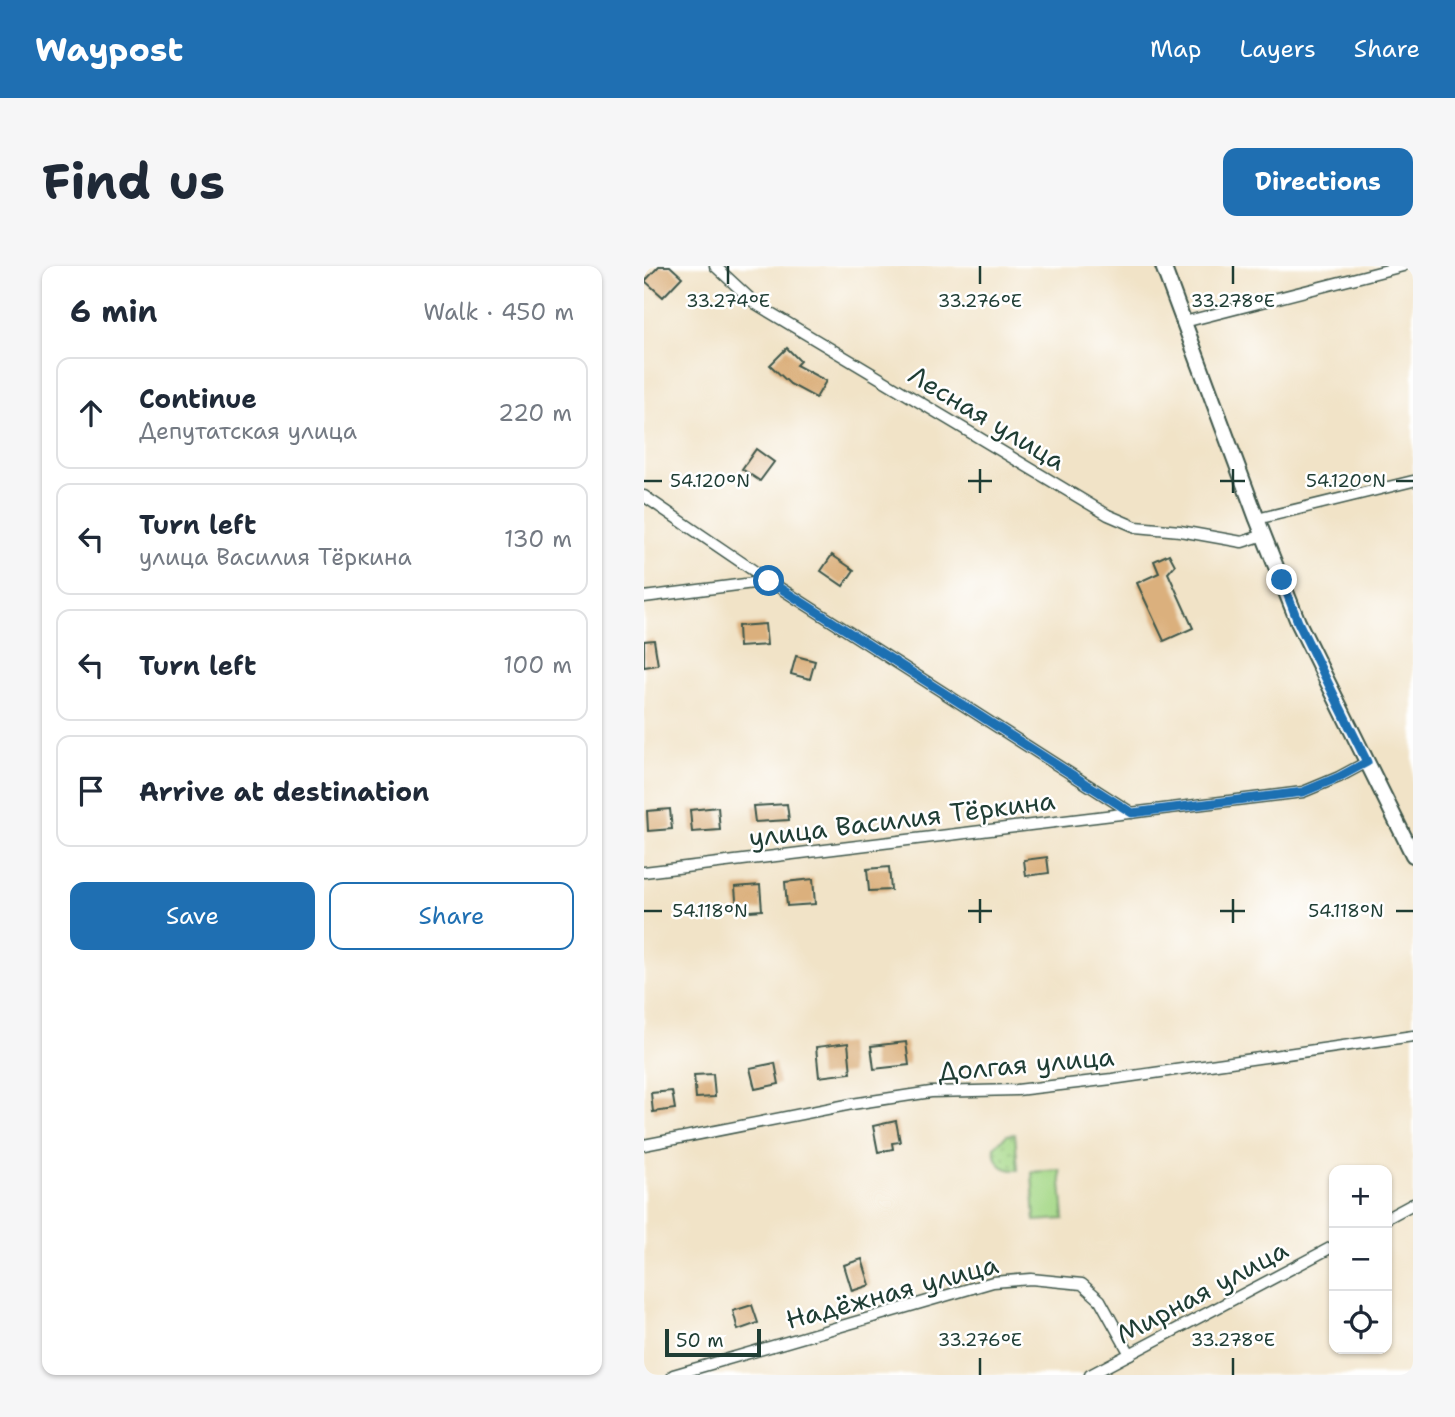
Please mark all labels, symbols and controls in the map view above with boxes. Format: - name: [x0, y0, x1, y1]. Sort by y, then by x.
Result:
- text: Waypost: [35, 27, 183, 72]
- text: Map: [1150, 33, 1201, 65]
- text: Layers: [1239, 33, 1316, 65]
- text: Share: [1354, 33, 1420, 65]
- button: Directions: [1223, 148, 1413, 216]
- text: Find us: [42, 149, 225, 215]
- text: 33.274°E: [686, 289, 770, 313]
- text: 33.276°E: [938, 289, 1022, 313]
- text: 33.278°E: [1191, 289, 1275, 313]
- text: 6 min: [70, 291, 157, 332]
- text: Walk · 450 m: [423, 297, 574, 327]
- street label: Лесная улица: [902, 357, 1072, 478]
- text: Continue: [139, 381, 257, 416]
- icon: ahead: [72, 394, 110, 432]
- text: 220 m: [498, 398, 572, 428]
- text: Депутатская улица: [139, 416, 357, 446]
- text: 54.120°N: [670, 469, 750, 493]
- text: 54.120°N: [1306, 469, 1386, 493]
- text: Turn left: [139, 507, 256, 542]
- icon: left: [72, 520, 110, 558]
- text: 130 m: [504, 524, 572, 554]
- text: улица Василия Тёркина: [139, 542, 412, 572]
- route end: [1266, 564, 1297, 595]
- route start: [753, 565, 784, 596]
- icon: left: [72, 646, 110, 684]
- text: Turn left: [139, 648, 256, 683]
- text: 100 m: [503, 650, 572, 680]
- icon: arrive: [72, 772, 110, 810]
- text: Arrive at destination: [139, 774, 429, 809]
- street label: улица Василия Тёркина: [747, 782, 1057, 855]
- button: Save: [70, 882, 315, 950]
- button: Share: [329, 882, 574, 950]
- text: 54.118°N: [672, 899, 748, 923]
- text: 54.118°N: [1308, 899, 1384, 923]
- street label: Долгая улица: [936, 1038, 1115, 1089]
- map controls: [1329, 1165, 1392, 1354]
- button: +: [1329, 1165, 1392, 1228]
- button: −: [1329, 1228, 1392, 1291]
- street label: Мирная улица: [1110, 1232, 1294, 1352]
- street label: Надёжная улица: [782, 1246, 1002, 1337]
- button: locate: [1329, 1291, 1392, 1354]
- scale bar: [665, 1326, 761, 1358]
- text: 50 m: [676, 1328, 724, 1353]
- text: 33.276°E: [938, 1328, 1022, 1352]
- text: 33.278°E: [1191, 1328, 1275, 1352]

